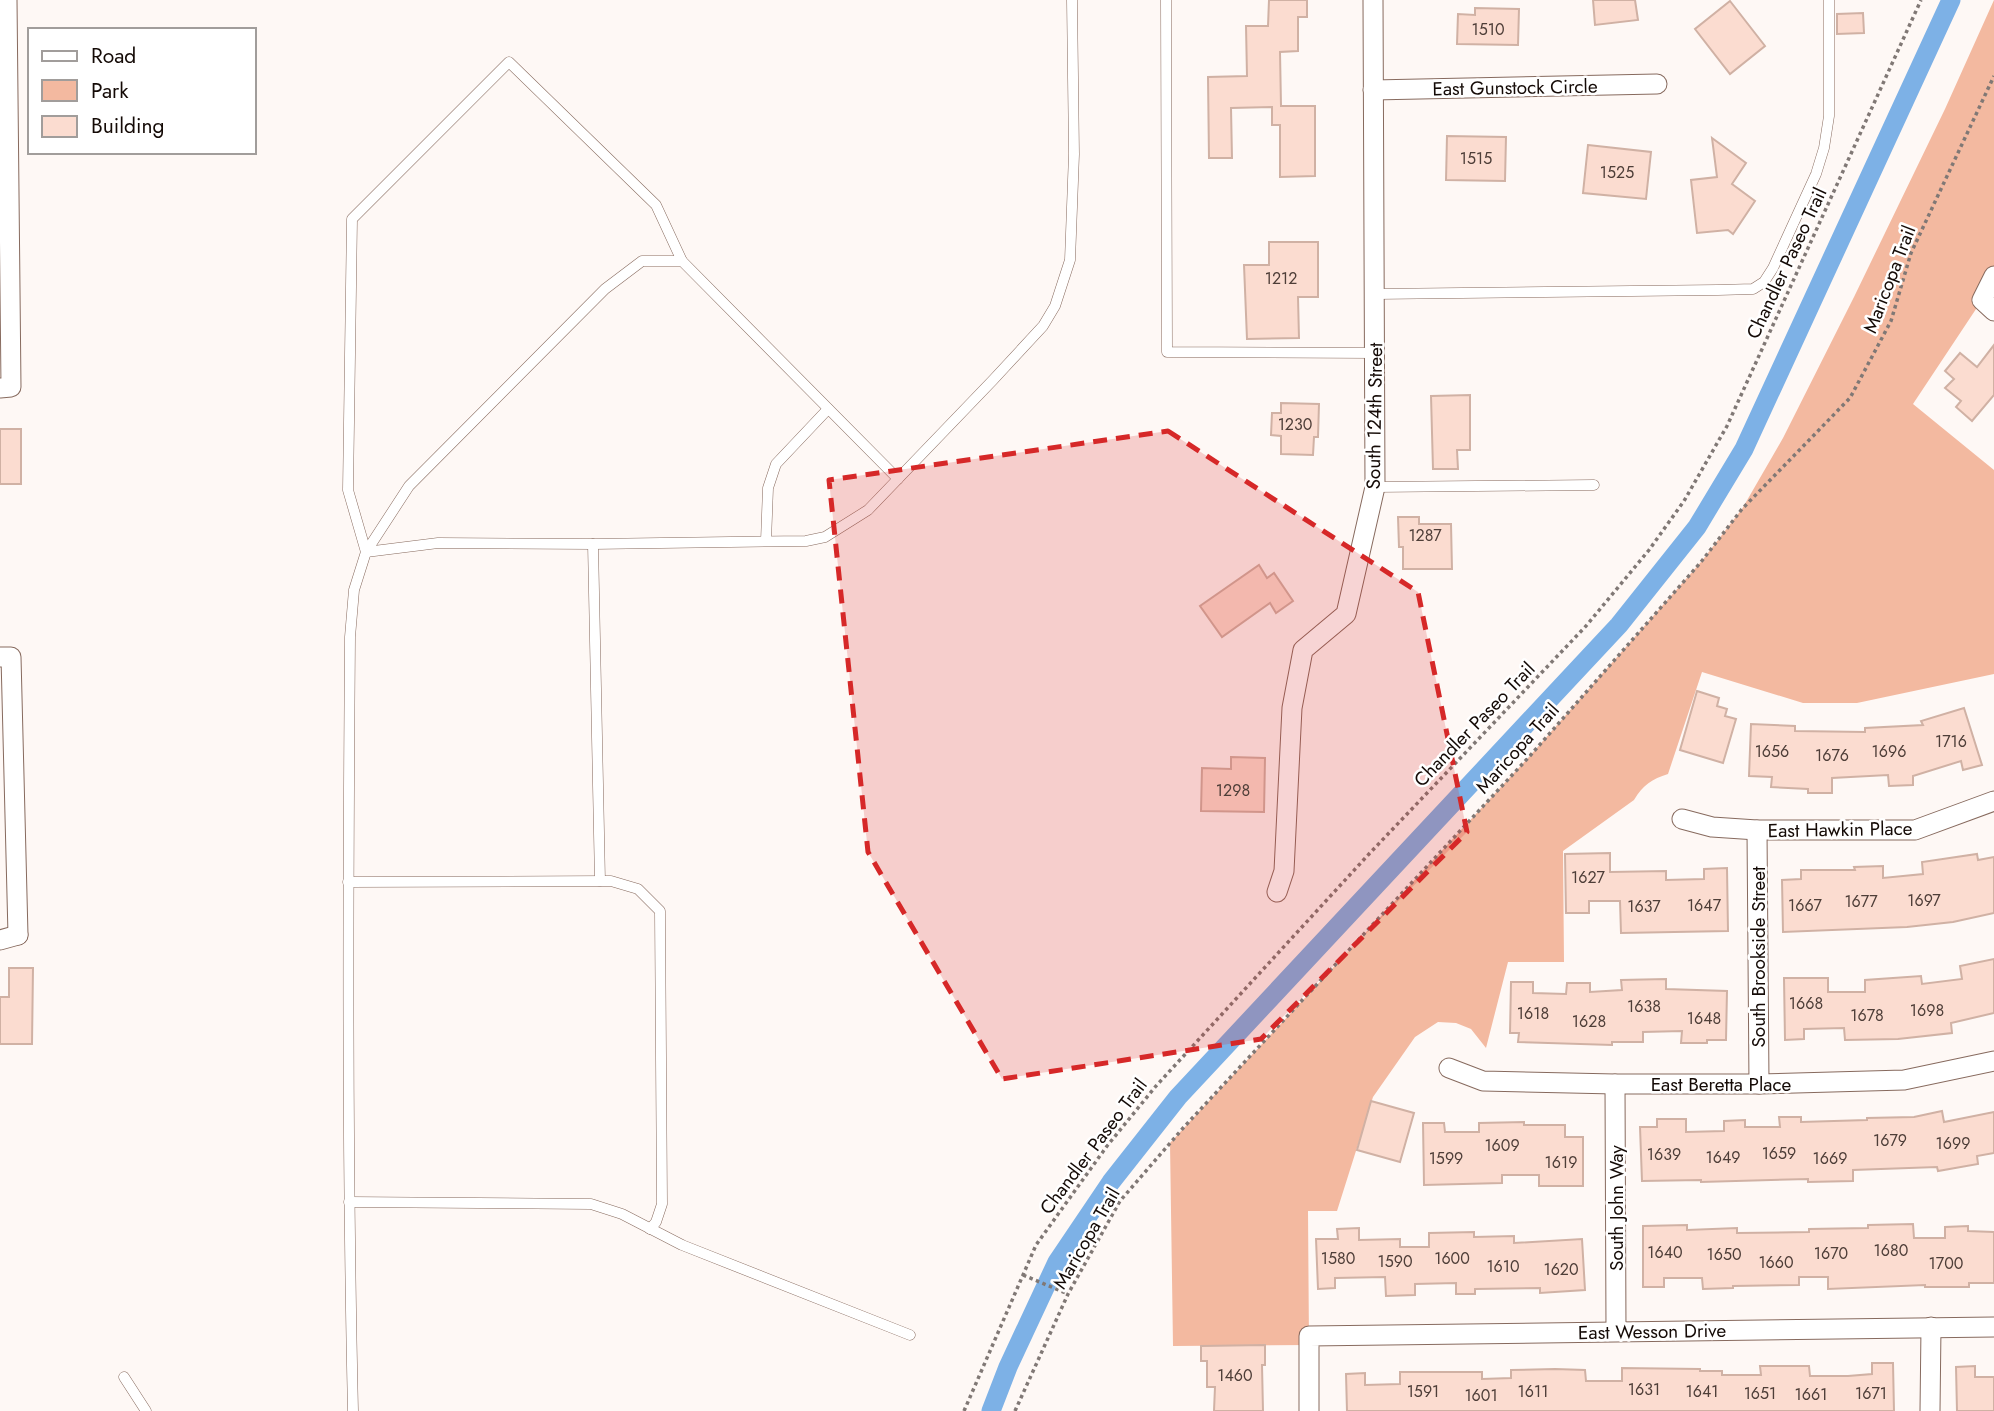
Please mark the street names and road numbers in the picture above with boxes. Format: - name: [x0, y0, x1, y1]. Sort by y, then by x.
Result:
- street label: East Gunstock Circle: [1432, 73, 1598, 102]
- street label: Chandler Paseo Trail: [1740, 183, 1833, 343]
- street label: Maricopa Trail: [1857, 221, 1922, 337]
- street label: South 124th Street: [1360, 342, 1389, 490]
- street label: Chandler Paseo Trail: [1408, 656, 1541, 793]
- street label: Maricopa Trail: [1469, 697, 1565, 800]
- street label: East Hawkin Place: [1767, 815, 1913, 844]
- street label: South Brookside Street: [1745, 866, 1772, 1048]
- street label: East Beretta Place: [1651, 1071, 1792, 1098]
- street label: Chandler Paseo Trail: [1033, 1073, 1154, 1220]
- street label: South John Way: [1603, 1144, 1630, 1271]
- street label: Maricopa Trail: [1046, 1182, 1126, 1294]
- street label: East Wesson Drive: [1578, 1317, 1727, 1346]

